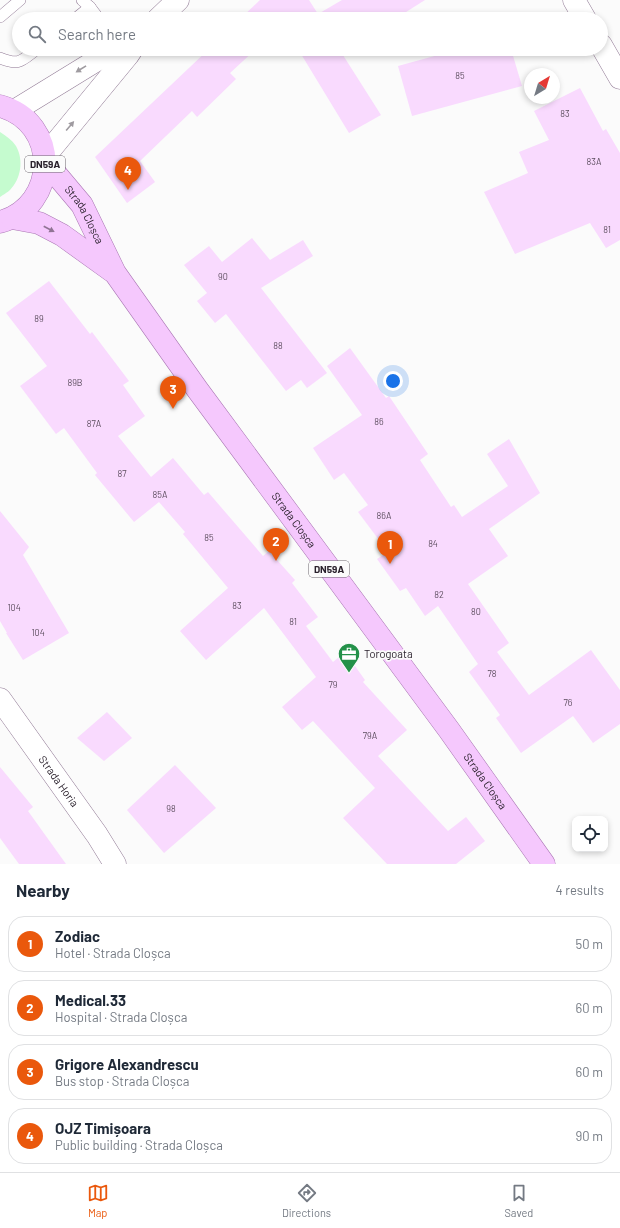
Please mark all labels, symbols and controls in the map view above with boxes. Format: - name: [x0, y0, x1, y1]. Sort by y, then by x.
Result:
- search box: [12, 12, 608, 56]
- icon: search: [26, 23, 48, 45]
- text: Search here: [58, 25, 136, 43]
- one-way arrow: [75, 66, 87, 73]
- north arrow: [524, 68, 560, 104]
- house number: 85: [455, 70, 465, 81]
- house number: 83: [560, 108, 570, 119]
- one-way arrow: [65, 120, 74, 131]
- road number: DN59A: [25, 156, 65, 172]
- house number: 83A: [587, 156, 602, 167]
- pin: 4: [115, 157, 141, 190]
- street label: Strada Cloșca: [62, 183, 107, 246]
- house number: 81: [603, 224, 611, 235]
- one-way arrow: [43, 225, 55, 232]
- house number: 90: [218, 271, 228, 282]
- house number: 89: [34, 313, 44, 324]
- house number: 88: [273, 340, 283, 351]
- your location: [383, 371, 403, 391]
- pin: 3: [160, 376, 186, 409]
- house number: 89B: [67, 377, 83, 388]
- house number: 86: [374, 416, 384, 427]
- house number: 87A: [87, 418, 102, 429]
- house number: 87: [118, 468, 127, 479]
- house number: 85A: [153, 489, 168, 500]
- street label: Strada Cloșca: [269, 489, 319, 550]
- house number: 86A: [377, 510, 392, 521]
- pin: 2: [263, 528, 289, 561]
- pin: 1: [377, 531, 403, 564]
- house number: 85: [204, 532, 214, 543]
- house number: 84: [428, 538, 438, 549]
- road number: DN59A: [309, 561, 349, 577]
- house number: 82: [434, 589, 444, 600]
- house number: 83: [232, 600, 242, 611]
- house number: 104: [7, 602, 21, 613]
- house number: 80: [471, 606, 481, 617]
- house number: 81: [289, 616, 297, 627]
- house number: 104: [31, 627, 45, 638]
- office icon: Torogoata: [336, 641, 362, 674]
- place label: Torogoata: [364, 647, 413, 660]
- house number: 78: [488, 668, 497, 679]
- house number: 79: [329, 679, 338, 690]
- house number: 76: [564, 697, 573, 708]
- house number: 79A: [363, 730, 378, 741]
- street label: Strada Cloșca: [461, 750, 510, 812]
- street label: Strada Horia: [36, 753, 82, 809]
- house number: 98: [166, 803, 176, 814]
- map controls: [572, 816, 608, 852]
- button: locate: [572, 816, 608, 852]
- text: Nearby: [16, 880, 70, 900]
- text: 4 results: [556, 882, 604, 898]
- text: Zodiac: [55, 927, 100, 945]
- text: 1: [28, 936, 32, 952]
- text: 50 m: [576, 936, 603, 952]
- text: Hotel · Strada Cloșca: [55, 945, 171, 961]
- text: Medical.33: [55, 991, 126, 1009]
- text: 2: [26, 1000, 34, 1016]
- text: 60 m: [576, 1000, 603, 1016]
- text: Hospital · Strada Cloșca: [55, 1009, 187, 1025]
- text: Grigore Alexandrescu: [55, 1055, 199, 1073]
- text: 3: [26, 1064, 34, 1080]
- text: 60 m: [576, 1064, 603, 1080]
- text: Bus stop · Strada Cloșca: [55, 1073, 189, 1089]
- text: OJZ Timișoara: [55, 1119, 151, 1137]
- text: 4: [26, 1128, 34, 1144]
- text: 90 m: [576, 1128, 603, 1144]
- text: Public building · Strada Cloșca: [55, 1137, 223, 1153]
- tab: Map: [87, 1182, 109, 1219]
- tab: Directions: [282, 1182, 331, 1219]
- tab: Saved: [504, 1182, 533, 1219]

